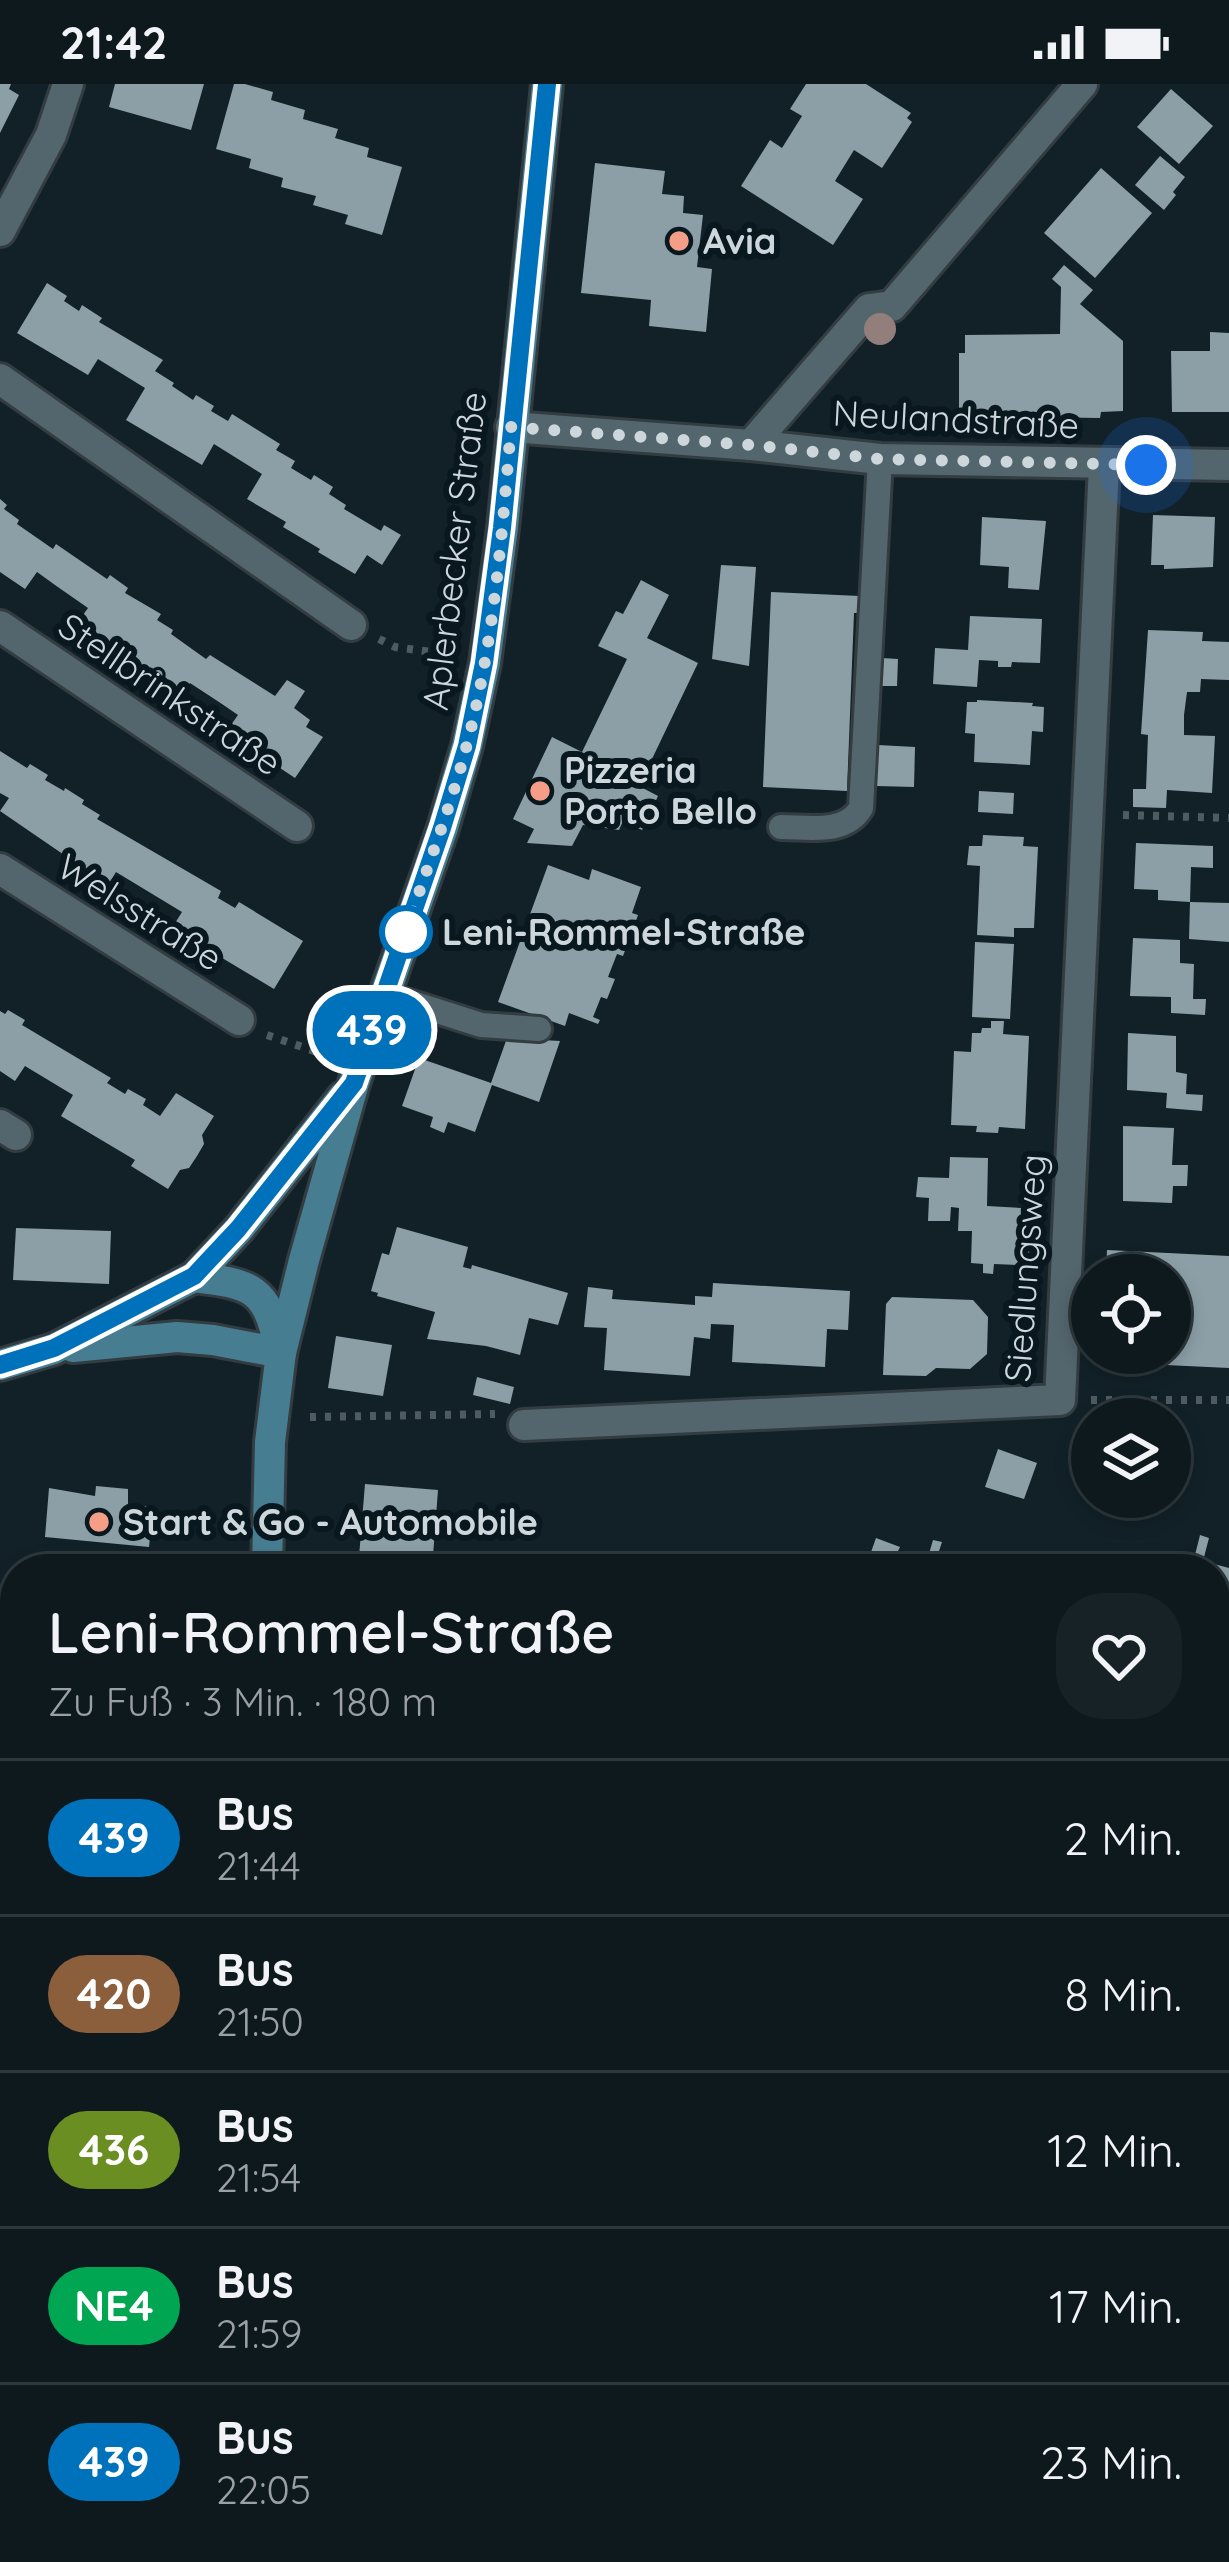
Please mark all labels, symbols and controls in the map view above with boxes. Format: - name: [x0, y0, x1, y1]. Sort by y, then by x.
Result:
- text: 21:42: [60, 14, 167, 70]
- place label: Avia: [703, 218, 776, 263]
- marker: Avia: [666, 228, 692, 254]
- street label: Aplerbecker Straße: [412, 389, 495, 713]
- street label: Neulandstraße: [832, 390, 1080, 447]
- your location: [1116, 435, 1176, 495]
- street label: Stellbrinkstraße: [50, 603, 290, 785]
- place label: Pizzeria Porto Bello: [564, 747, 757, 833]
- marker: Pizzeria Porto Bello: [527, 778, 553, 804]
- street label: Welsstraße: [49, 843, 231, 980]
- marker: Leni-Rommel-Straße: [381, 907, 431, 957]
- place label: Leni-Rommel-Straße: [442, 909, 806, 954]
- line badge: 439: [303, 991, 441, 1069]
- text: 439: [336, 1003, 408, 1056]
- street label: Siedlungsweg: [994, 1153, 1055, 1383]
- map controls: [1071, 1254, 1191, 1518]
- button: locate: [1071, 1254, 1191, 1374]
- button: layers: [1071, 1398, 1191, 1518]
- place label: Start & Go - Automobile: [123, 1499, 538, 1544]
- marker: Start & Go - Automobile: [86, 1509, 112, 1535]
- button: heart: [1056, 1593, 1182, 1719]
- text: Leni-Rommel-Straße: [48, 1596, 614, 1667]
- text: Zu Fuß · 3 Min. · 180 m: [48, 1677, 437, 1726]
- text: Bus: [216, 1785, 294, 1841]
- text: 2 Min.: [1064, 1810, 1182, 1866]
- text: 439: [78, 1811, 150, 1864]
- text: 21:44: [216, 1841, 300, 1890]
- text: Bus: [216, 1941, 294, 1997]
- text: 8 Min.: [1064, 1966, 1182, 2022]
- text: 420: [77, 1967, 151, 2020]
- text: 21:50: [216, 1997, 304, 2046]
- text: Bus: [216, 2097, 294, 2153]
- text: 12 Min.: [1047, 2122, 1182, 2178]
- text: 436: [79, 2123, 149, 2176]
- text: 21:54: [216, 2153, 301, 2202]
- text: Bus: [216, 2253, 294, 2309]
- text: 17 Min.: [1049, 2278, 1182, 2334]
- text: NE4: [74, 2279, 154, 2332]
- text: 21:59: [216, 2309, 302, 2358]
- text: Bus: [216, 2409, 294, 2465]
- text: 23 Min.: [1040, 2434, 1182, 2490]
- text: 439: [78, 2435, 150, 2488]
- text: 22:05: [216, 2465, 311, 2514]

